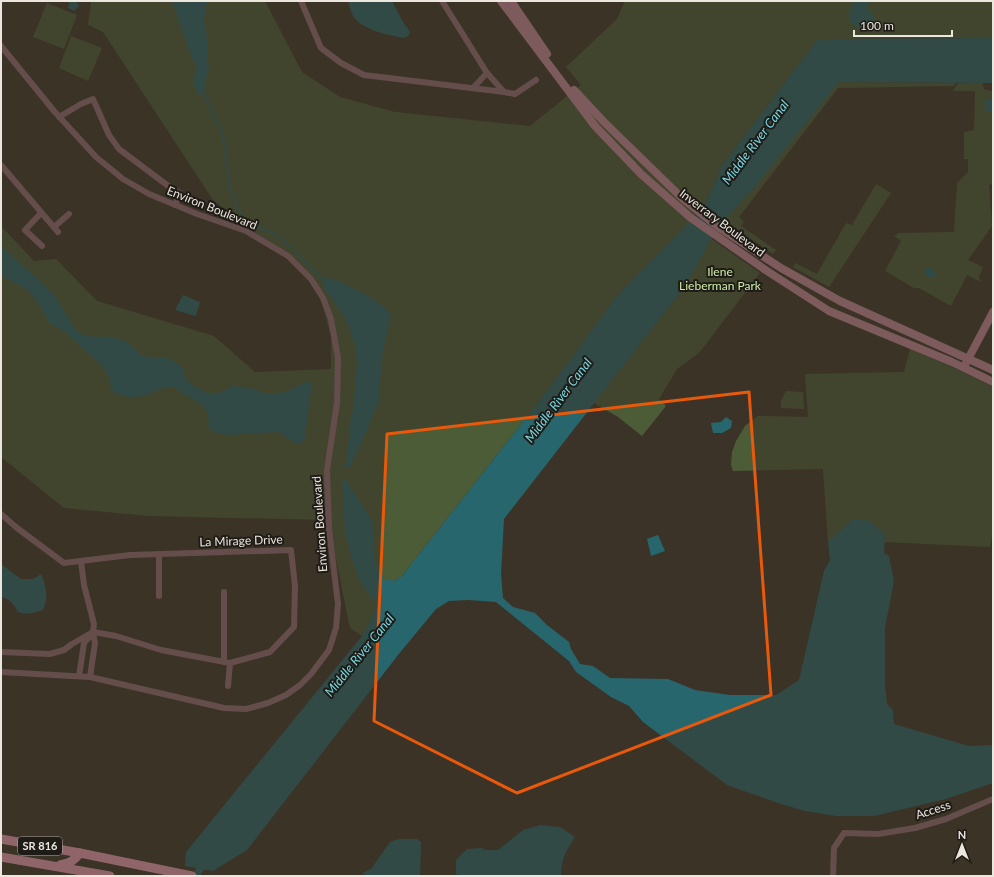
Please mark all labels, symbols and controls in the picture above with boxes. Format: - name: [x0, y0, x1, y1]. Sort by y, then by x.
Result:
- scale bar: [854, 12, 952, 38]
- text: 100 m: [860, 18, 894, 33]
- water label: Middle River Canal: [718, 97, 792, 187]
- street label: Environ Boulevard: [165, 183, 260, 233]
- street label: Inverrary Boulevard: [677, 186, 768, 260]
- park label: Ilene Lieberman Park: [679, 264, 762, 293]
- water label: Middle River Canal: [521, 355, 595, 445]
- street label: Environ Boulevard: [309, 476, 330, 573]
- street label: La Mirage Drive: [199, 532, 283, 549]
- water label: Middle River Canal: [321, 611, 397, 699]
- street label: Access: [913, 797, 952, 822]
- north arrow: [942, 825, 982, 865]
- text: N: [958, 828, 966, 841]
- road number: SR 816: [18, 837, 62, 855]

